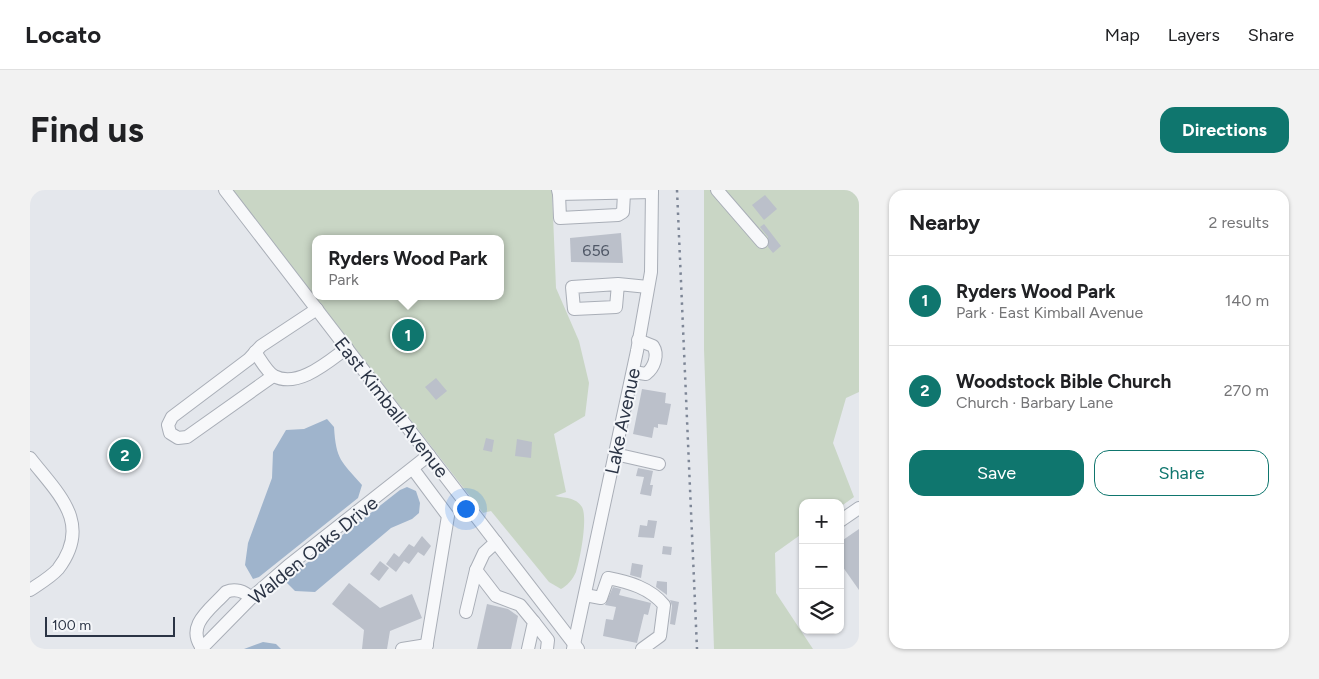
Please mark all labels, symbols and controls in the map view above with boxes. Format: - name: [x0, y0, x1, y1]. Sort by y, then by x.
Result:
- text: Locato: [25, 20, 101, 49]
- text: Map: [1105, 24, 1140, 46]
- text: Layers: [1168, 24, 1220, 46]
- text: Share: [1248, 24, 1294, 46]
- button: Directions: [1160, 107, 1289, 153]
- text: Find us: [30, 109, 144, 151]
- text: Nearby: [909, 210, 980, 235]
- text: 2 results: [1209, 213, 1269, 232]
- popup: [312, 235, 504, 300]
- house number: 656: [582, 241, 610, 260]
- text: Ryders Wood Park: [328, 247, 488, 270]
- text: Park: [328, 270, 359, 289]
- text: Ryders Wood Park: [956, 280, 1116, 303]
- text: 1: [922, 291, 928, 310]
- text: 140 m: [1225, 291, 1269, 310]
- text: Park · East Kimball Avenue: [956, 303, 1143, 322]
- pin: 1: [392, 316, 424, 354]
- street label: East Kimball Avenue: [330, 332, 454, 482]
- street label: Lake Avenue: [600, 366, 645, 476]
- text: Woodstock Bible Church: [956, 370, 1171, 393]
- text: 2: [920, 381, 930, 400]
- text: 270 m: [1224, 381, 1269, 400]
- text: Church · Barbary Lane: [956, 393, 1113, 412]
- pin: 2: [109, 436, 141, 474]
- button: Save: [909, 450, 1084, 496]
- button: Share: [1094, 450, 1269, 496]
- street label: Walden Oaks Drive: [244, 491, 382, 609]
- your location: [453, 496, 479, 522]
- map controls: [799, 499, 844, 634]
- button: +: [799, 499, 844, 544]
- button: −: [799, 544, 844, 589]
- button: layers: [799, 589, 844, 634]
- scale bar: [45, 614, 175, 637]
- text: 100 m: [52, 617, 91, 634]

